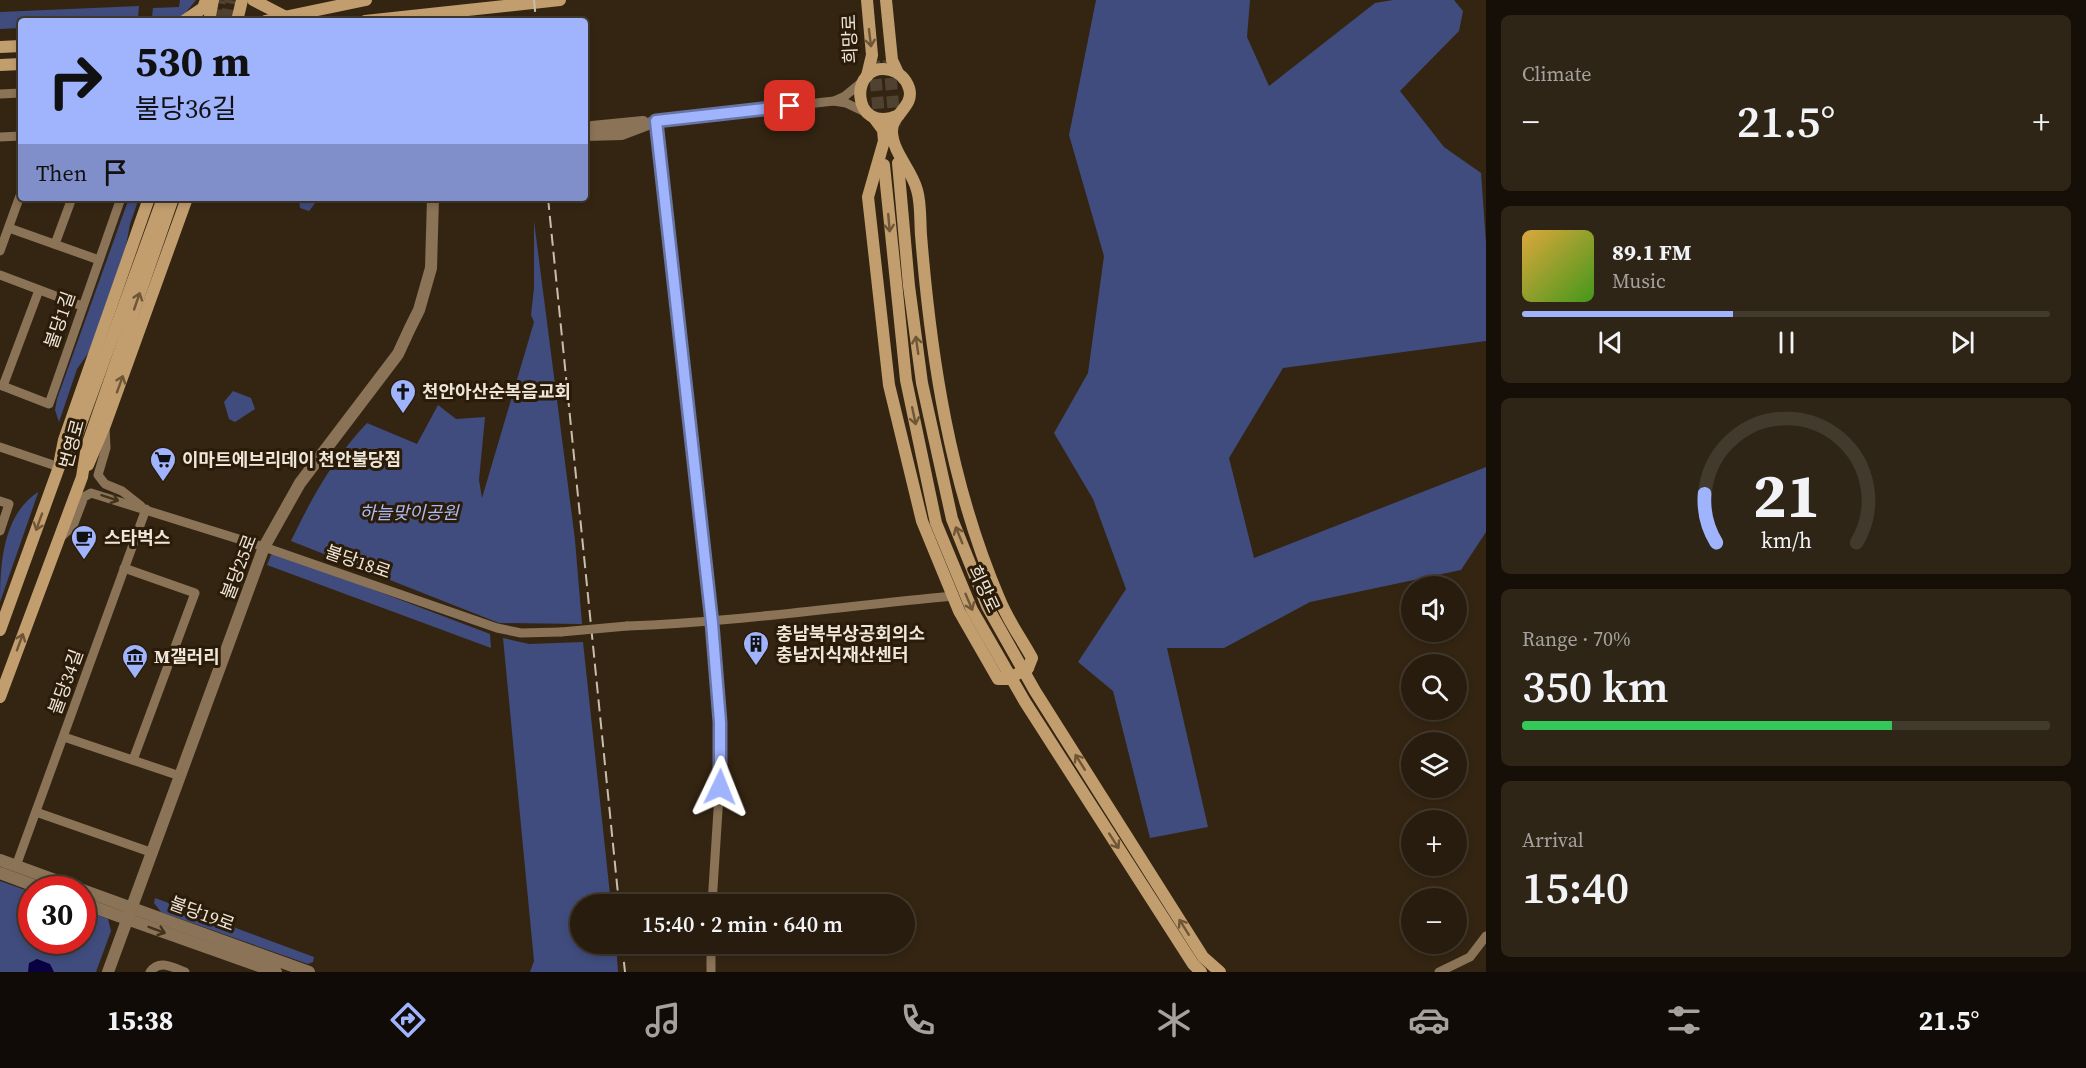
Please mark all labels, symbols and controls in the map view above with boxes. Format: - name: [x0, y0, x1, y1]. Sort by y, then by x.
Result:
- street label: 희망로: [836, 14, 863, 64]
- one-way arrow: [865, 28, 876, 48]
- text: 530 m: [135, 32, 250, 90]
- icon: right: [36, 42, 114, 120]
- text: Climate: [1522, 60, 1591, 88]
- pin: [764, 80, 815, 131]
- icon: arrive: [773, 89, 806, 122]
- text: 불당36길: [135, 90, 237, 127]
- text: 21.5°: [1737, 90, 1835, 152]
- text: −: [1522, 99, 1540, 144]
- text: +: [2033, 99, 2050, 144]
- icon: arrive: [99, 156, 132, 189]
- text: Then: [36, 158, 87, 188]
- one-way arrow: [884, 212, 895, 232]
- text: 89.1 FM: [1612, 237, 1691, 267]
- text: Music: [1612, 267, 1666, 295]
- street label: 불당1길: [38, 288, 81, 352]
- one-way arrow: [133, 292, 144, 311]
- icon: previous: [1594, 326, 1627, 359]
- icon: pause: [1770, 326, 1803, 359]
- icon: next: [1946, 326, 1979, 359]
- one-way arrow: [911, 336, 922, 355]
- one-way arrow: [116, 375, 127, 394]
- church icon: 천안아산순복음교회: [388, 377, 418, 415]
- place label: 천안아산순복음교회: [422, 379, 571, 404]
- one-way arrow: [909, 406, 920, 425]
- street label: 번영로: [53, 417, 90, 471]
- supermarket icon: 이마트에브리데이 천안불당점: [148, 445, 178, 483]
- place label: 이마트에브리데이 천안불당점: [182, 447, 401, 472]
- text: 21: [1752, 452, 1820, 538]
- one-way arrow: [100, 494, 119, 505]
- park label: 하늘맞이공원: [359, 500, 460, 525]
- one-way arrow: [32, 512, 43, 530]
- cafe icon: 스타벅스: [69, 523, 99, 561]
- place label: 스타벅스: [104, 525, 170, 550]
- one-way arrow: [953, 526, 964, 545]
- text: km/h: [1760, 526, 1812, 555]
- street label: 불당25로: [215, 531, 262, 603]
- street label: 불당18로: [322, 539, 394, 584]
- street label: 희망로: [963, 561, 1006, 617]
- map controls: [1401, 576, 1467, 954]
- button: sound: [1401, 576, 1467, 642]
- one-way arrow: [964, 593, 975, 611]
- place label: 충남북부상공회의소 충남지식재산센터: [776, 621, 925, 667]
- text: Range · 70%: [1522, 625, 1631, 653]
- building icon: 충남북부상공회의소 충남지식재산센터: [741, 629, 771, 667]
- one-way arrow: [16, 633, 27, 652]
- museum icon: M갤러리: [120, 642, 150, 680]
- place label: M갤러리: [154, 644, 220, 669]
- street label: 불당34길: [42, 646, 89, 718]
- button: search: [1401, 654, 1467, 720]
- text: 350 km: [1522, 655, 1669, 717]
- button: layers: [1401, 732, 1467, 798]
- one-way arrow: [1073, 754, 1085, 771]
- position arrow: [688, 755, 752, 819]
- button: +: [1401, 810, 1467, 876]
- text: Arrival: [1522, 826, 1584, 854]
- one-way arrow: [1107, 832, 1120, 849]
- text: 15:40: [1522, 856, 1629, 918]
- speed limit sign: 30: [18, 876, 96, 954]
- button: −: [1401, 888, 1467, 954]
- street label: 불당19로: [166, 890, 238, 937]
- text: 15:40 · 2 min · 640 m: [642, 909, 843, 939]
- one-way arrow: [1178, 919, 1190, 936]
- one-way arrow: [147, 926, 166, 937]
- icon: directions: [387, 999, 429, 1041]
- icon: music: [642, 999, 684, 1041]
- icon: phone: [897, 999, 939, 1041]
- icon: climate: [1153, 999, 1195, 1041]
- icon: car: [1408, 999, 1450, 1041]
- icon: filters: [1663, 999, 1705, 1041]
- text: 15:38: [107, 1002, 173, 1039]
- text: 21.5°: [1918, 1002, 1979, 1039]

